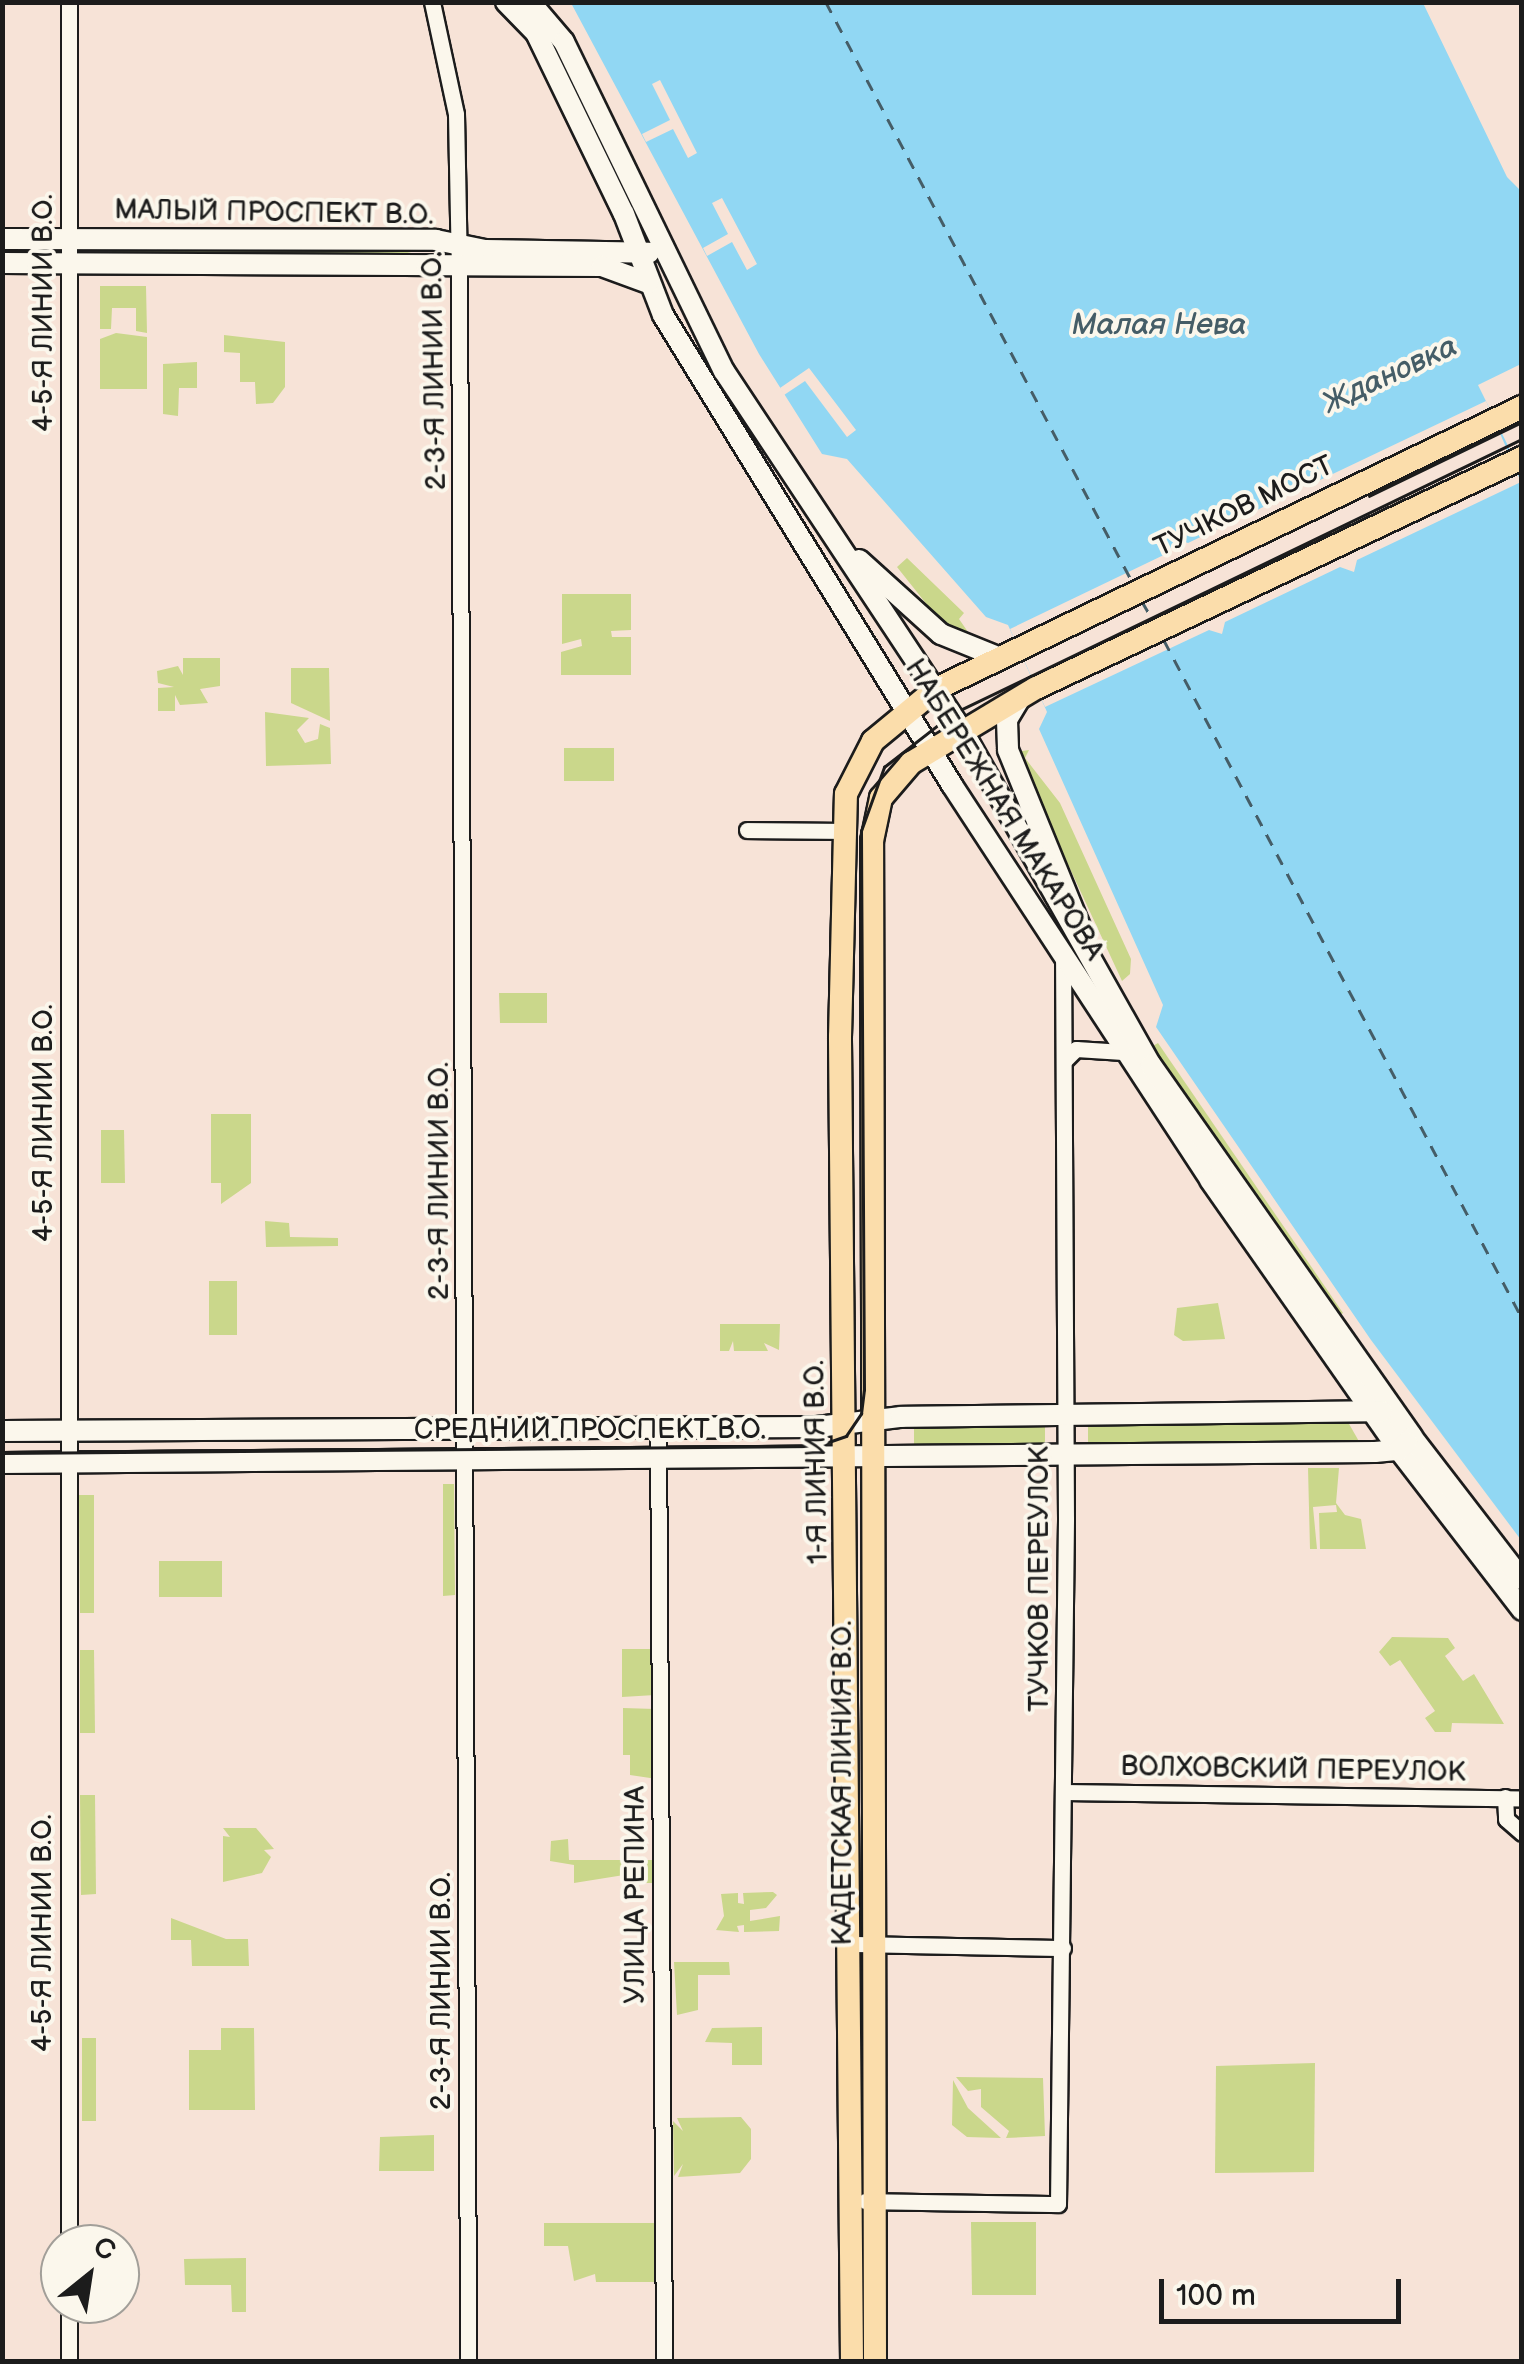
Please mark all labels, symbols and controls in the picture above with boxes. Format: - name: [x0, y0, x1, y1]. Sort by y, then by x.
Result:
- street label: МАЛЫЙ ПРОСПЕКТ В.О.: [114, 193, 434, 233]
- street label: 4-5-Я ЛИНИИ В.О.: [27, 194, 61, 432]
- street label: 2-3-Я ЛИНИИ В.О.: [416, 251, 454, 491]
- water label: Малая Нева: [1072, 307, 1246, 343]
- water label: Ждановка: [1317, 328, 1463, 422]
- street label: ТУЧКОВ МОСТ: [1149, 449, 1339, 565]
- street label: НАБЕРЕЖНАЯ МАКАРОВА: [897, 653, 1111, 967]
- street label: 4-5-Я ЛИНИИ В.О.: [27, 1004, 61, 1242]
- street label: 2-3-Я ЛИНИИ В.О.: [423, 1062, 457, 1300]
- street label: 1-Я ЛИНИЯ В.О.: [798, 1360, 836, 1564]
- street label: СРЕДНИЙ ПРОСПЕКТ В.О.: [414, 1413, 766, 1447]
- street label: ТУЧКОВ ПЕРЕУЛОК: [1023, 1446, 1057, 1712]
- street label: КАДЕТСКАЯ ЛИНИЯ В.О.: [826, 1620, 860, 1946]
- street label: ВОЛХОВСКИЙ ПЕРЕУЛОК: [1120, 1750, 1466, 1790]
- street label: УЛИЦА РЕПИНА: [619, 1786, 653, 2004]
- street label: 4-5-Я ЛИНИИ В.О.: [26, 1814, 60, 2052]
- street label: 2-3-Я ЛИНИИ В.О.: [425, 1872, 459, 2110]
- north arrow: [40, 2224, 140, 2324]
- text: С: [88, 2230, 121, 2268]
- scale bar: [1164, 2259, 1406, 2321]
- text: 100 m: [1176, 2278, 1256, 2314]

